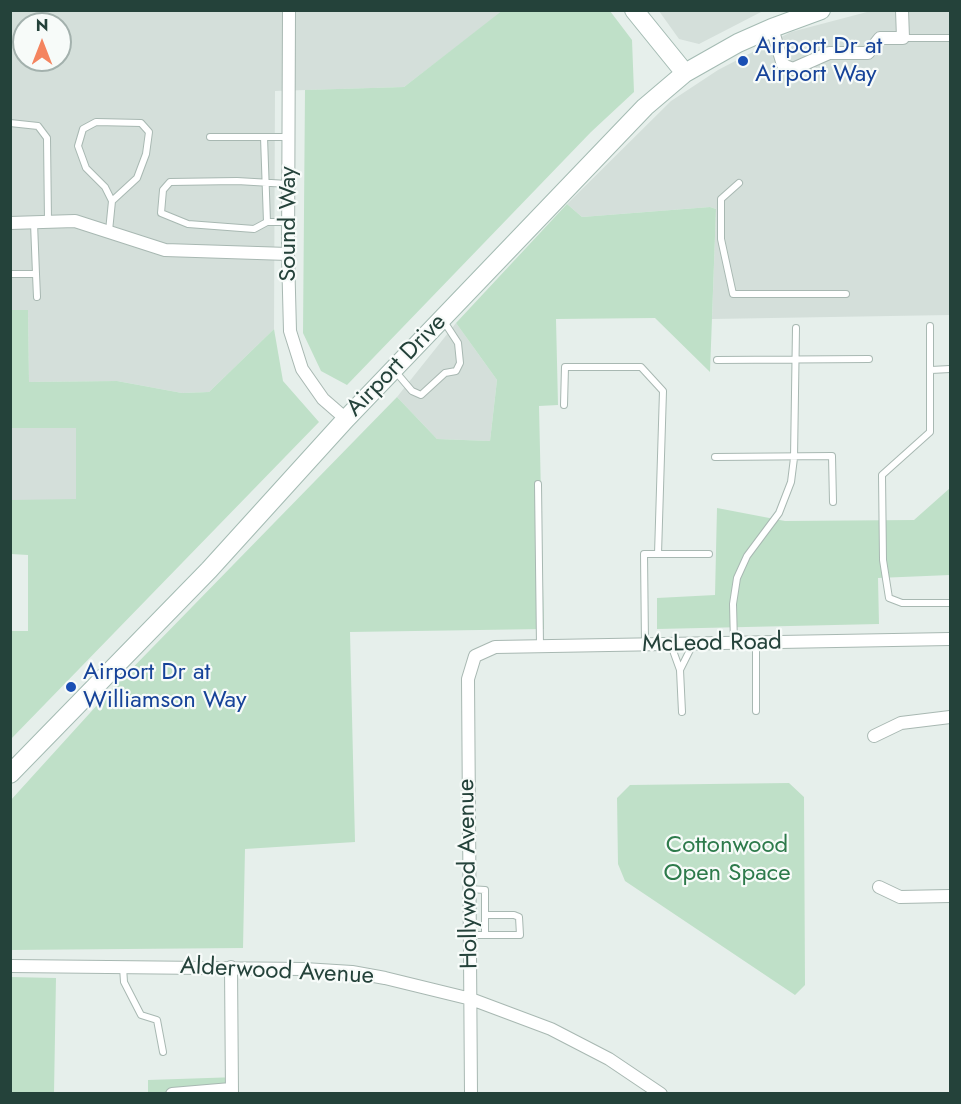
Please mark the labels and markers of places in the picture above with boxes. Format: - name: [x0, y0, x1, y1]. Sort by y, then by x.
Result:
- place label: Airport Dr at Airport Way: [755, 33, 882, 89]
- marker: Airport Dr at Airport Way: [736, 54, 750, 68]
- place label: Airport Dr at Williamson Way: [83, 659, 246, 715]
- marker: Airport Dr at Williamson Way: [64, 680, 78, 694]

